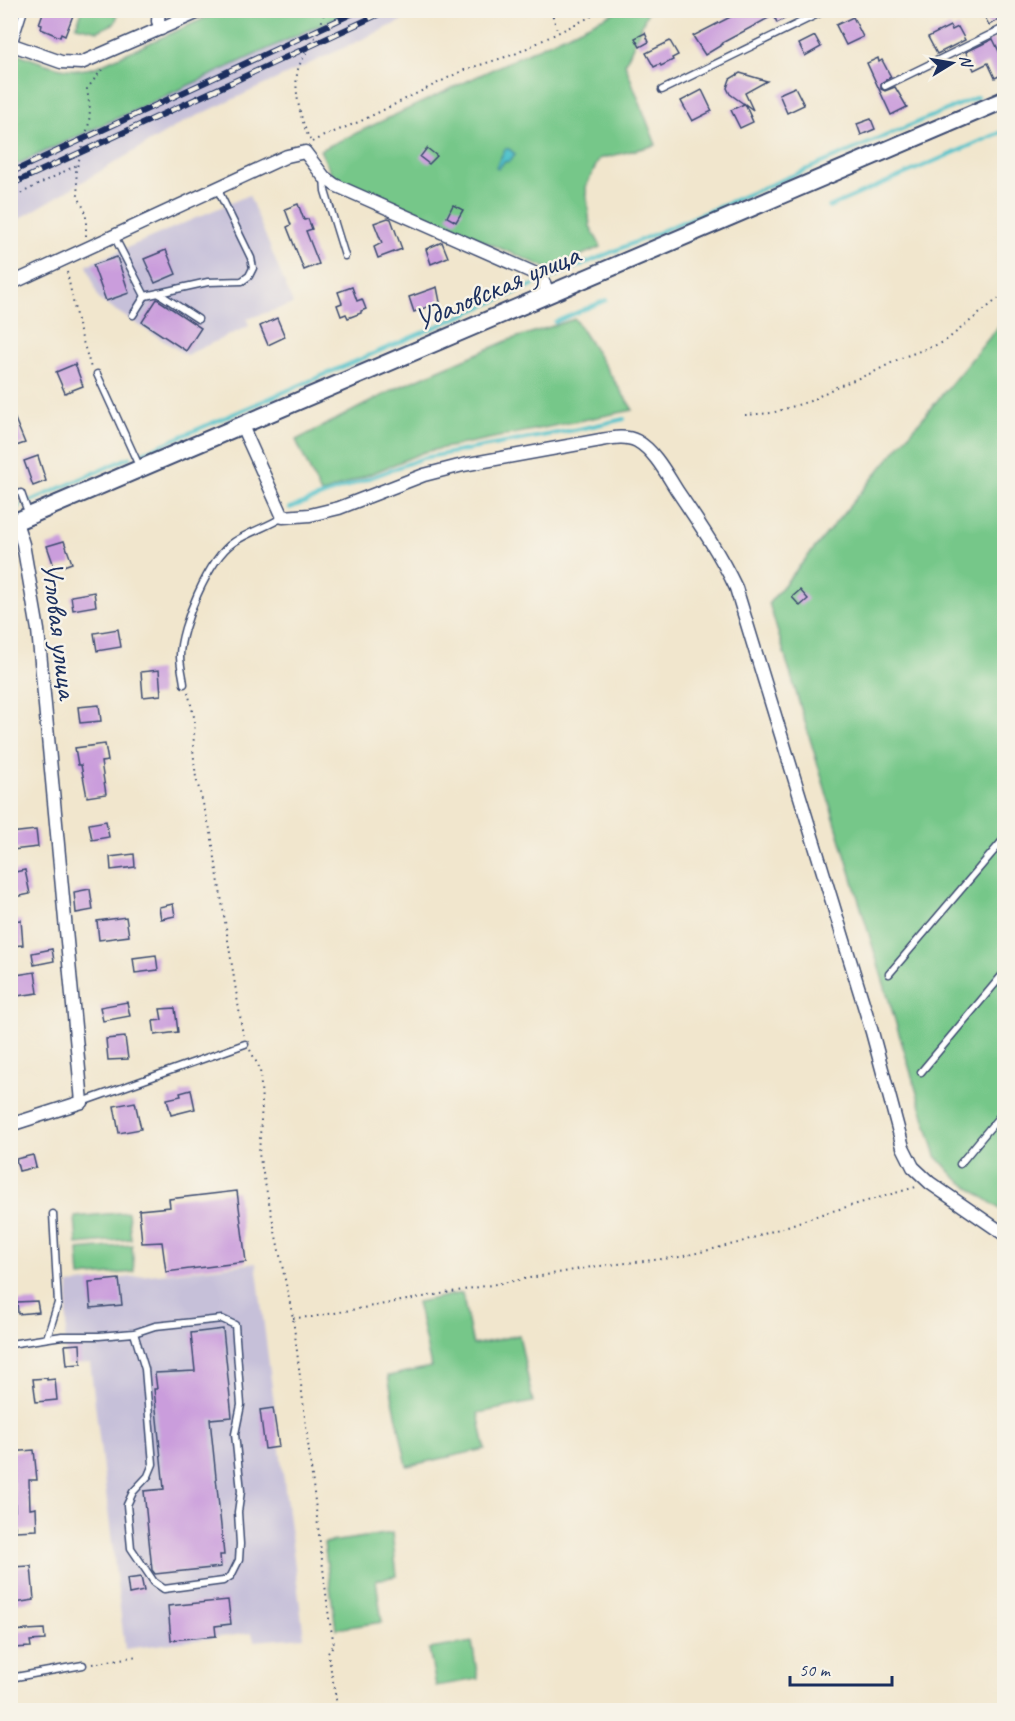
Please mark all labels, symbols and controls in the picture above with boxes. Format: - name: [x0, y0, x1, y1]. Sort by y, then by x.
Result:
- north arrow: [922, 33, 982, 93]
- text: N: [955, 54, 977, 70]
- street label: Удаловская улица: [409, 234, 587, 339]
- street label: Угловая улица: [33, 559, 88, 703]
- scale bar: [790, 1649, 892, 1687]
- text: 50 m: [799, 1659, 832, 1681]

